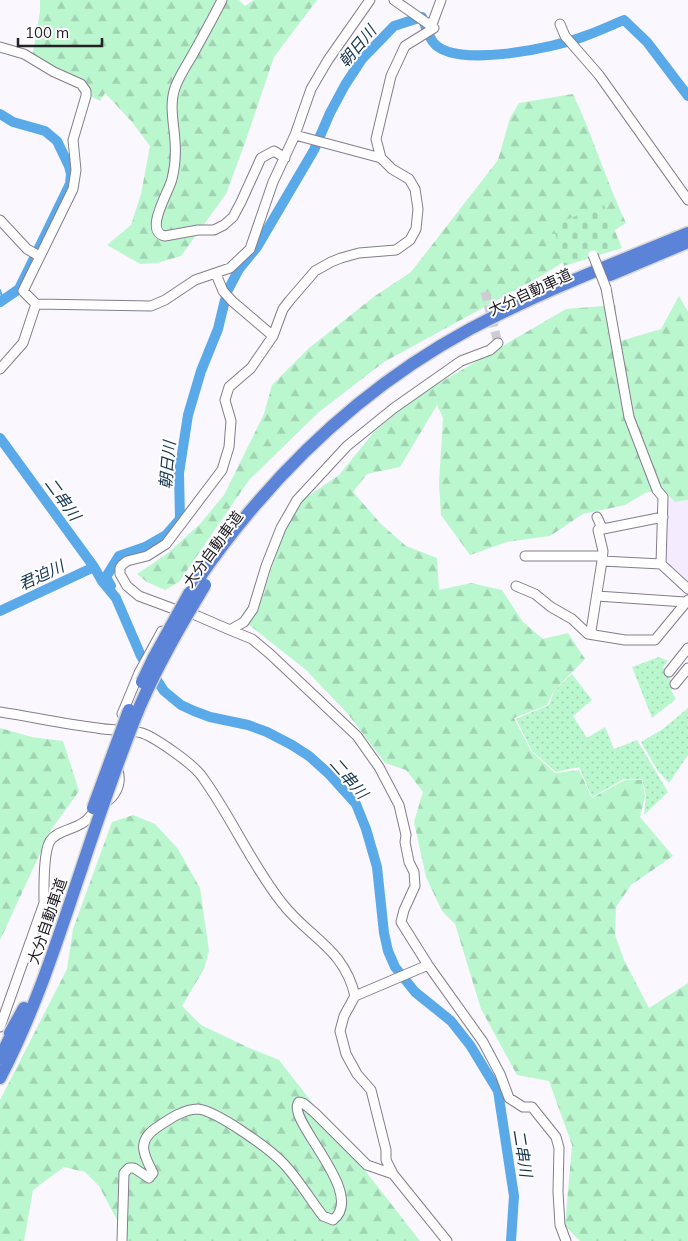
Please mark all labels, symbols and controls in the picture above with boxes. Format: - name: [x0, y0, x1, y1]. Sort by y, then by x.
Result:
- scale bar: [18, 15, 101, 47]
- water label: 朝日川: [334, 20, 381, 71]
- text: 100 m: [25, 23, 69, 42]
- street label: 大分自動車道: [485, 264, 575, 320]
- water label: 朝日川: [155, 438, 179, 490]
- water label: 二串川: [41, 474, 86, 526]
- street label: 大分自動車道: [179, 507, 247, 591]
- water label: 君迫川: [15, 555, 69, 594]
- water label: 二串川: [326, 753, 374, 804]
- street label: 大分自動車道: [23, 875, 71, 967]
- water label: 二串川: [509, 1128, 537, 1180]

